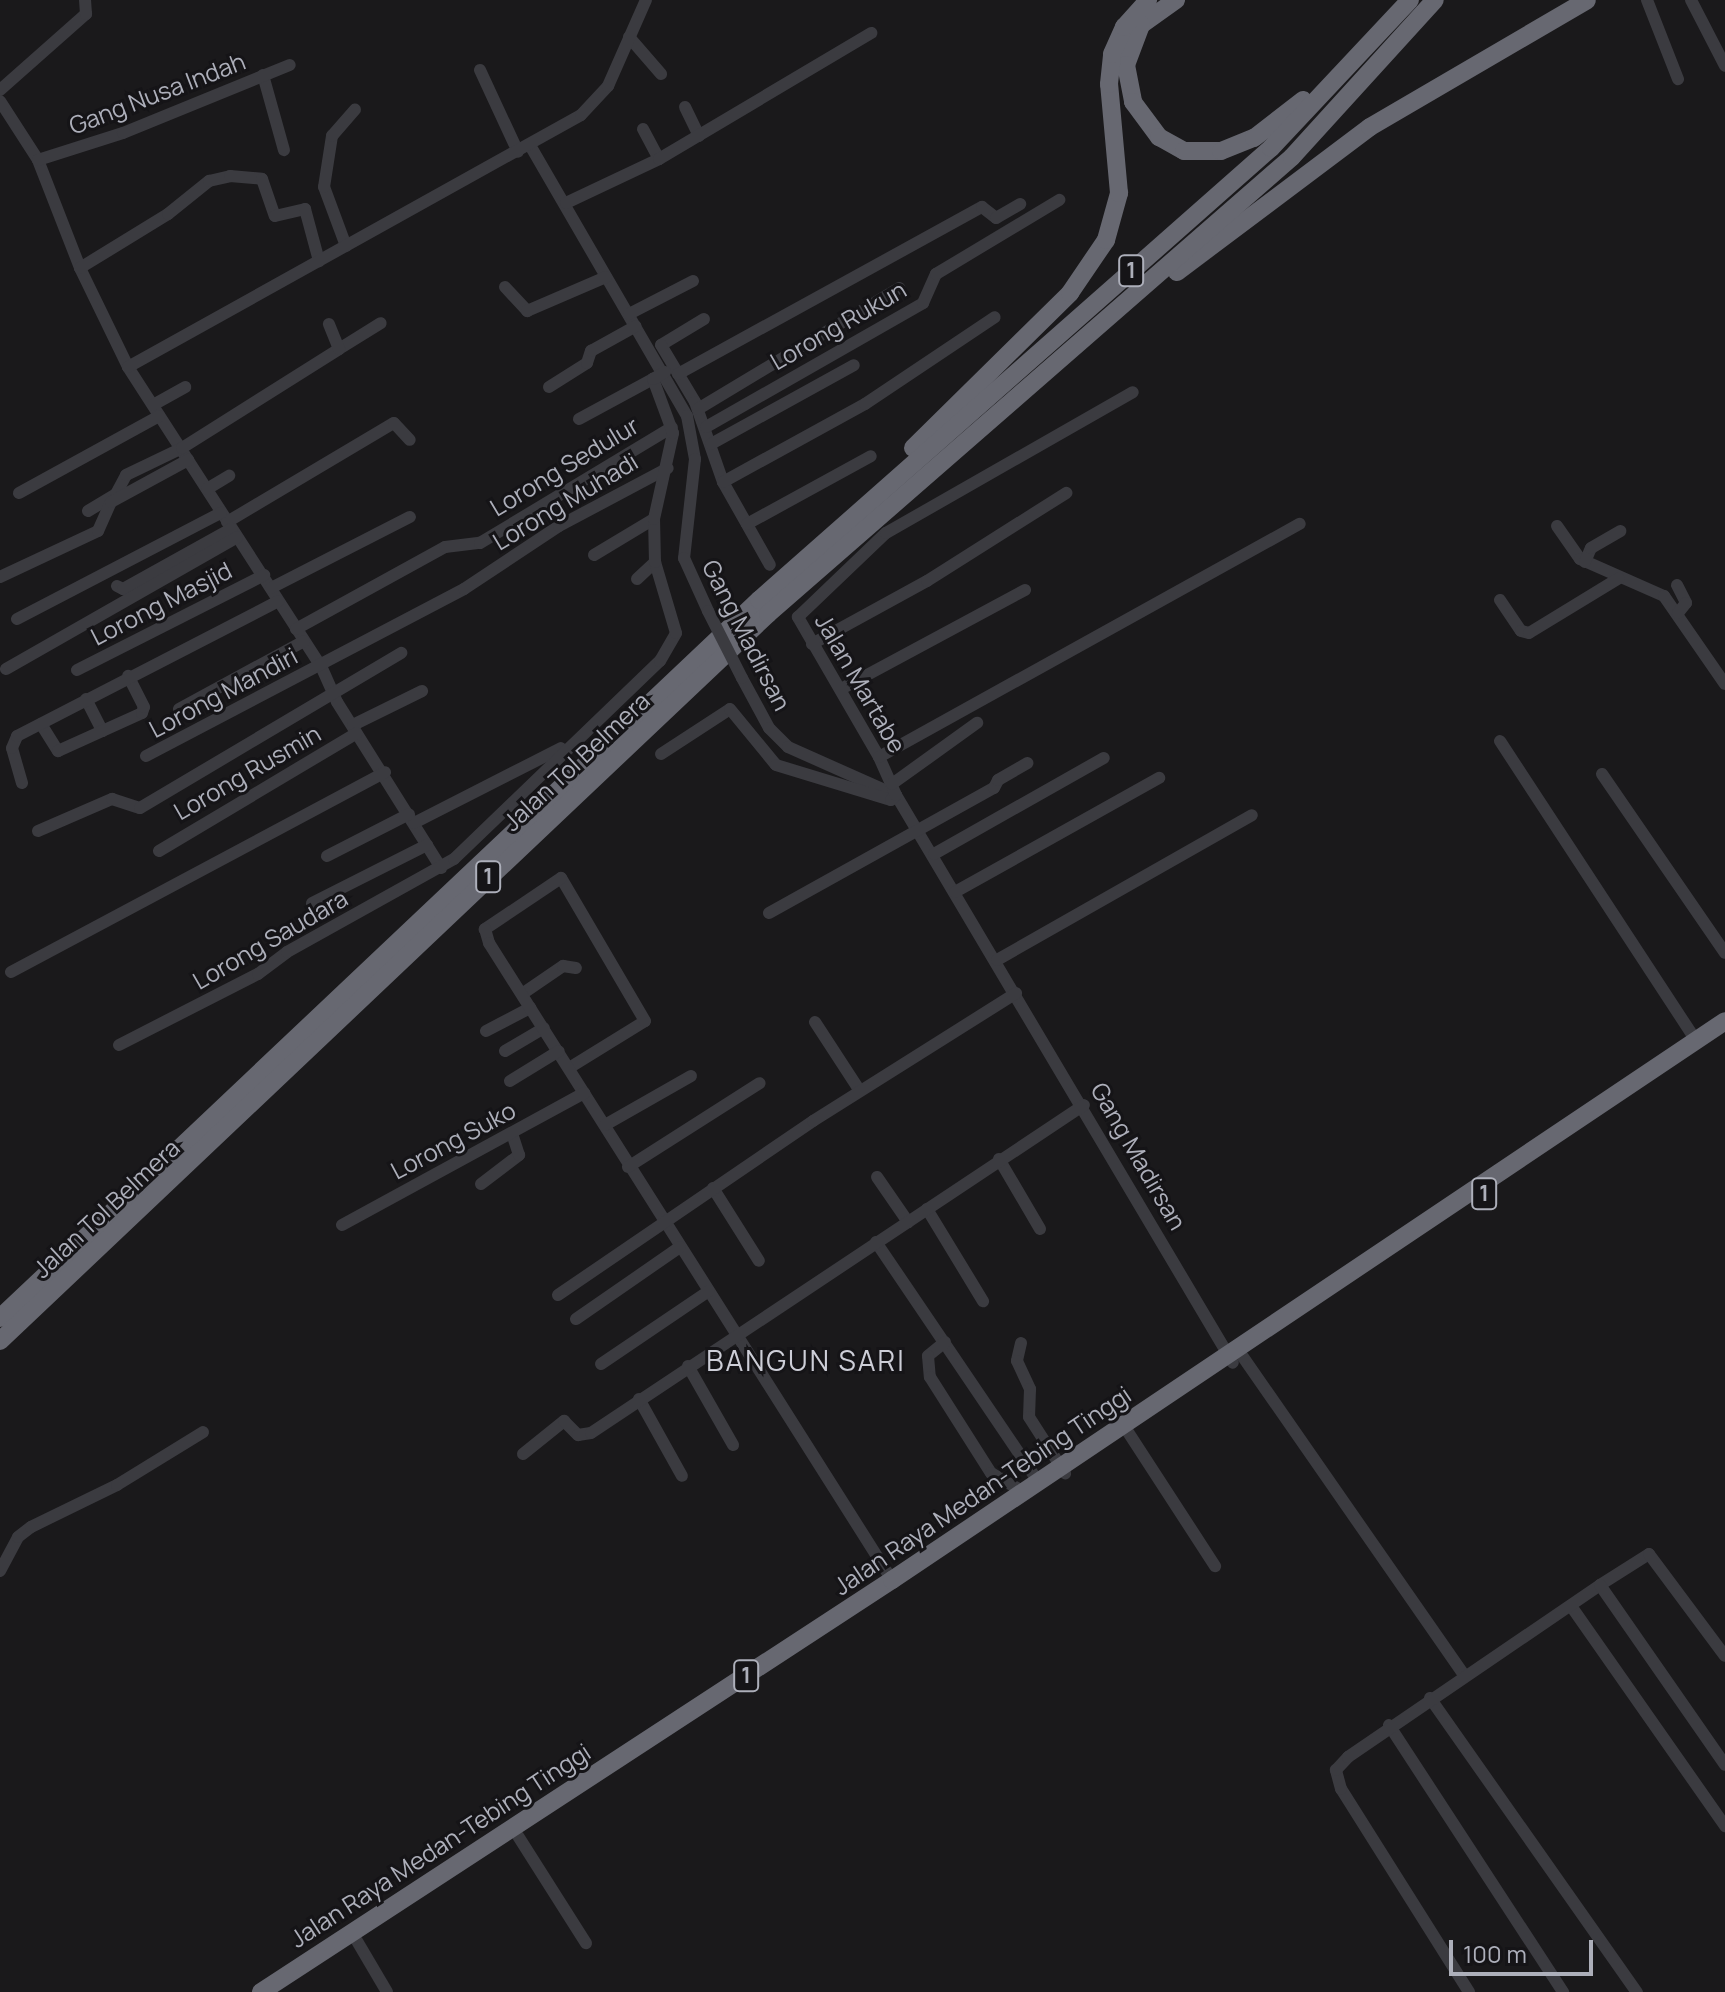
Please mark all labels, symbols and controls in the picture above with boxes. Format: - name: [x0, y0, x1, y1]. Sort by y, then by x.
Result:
- street label: Gang Nusa Indah: [65, 46, 249, 140]
- road number: 1: [1117, 253, 1145, 289]
- street label: Lorong Rukun: [765, 274, 911, 376]
- street label: Lorong Sedulur: [485, 410, 643, 522]
- street label: Lorong Muhadi: [487, 446, 643, 556]
- street label: Lorong Masjid: [86, 555, 236, 651]
- street label: Gang Madirsan: [697, 555, 797, 715]
- street label: Jalan Martabe: [810, 608, 912, 758]
- street label: Lorong Mandiri: [144, 641, 302, 743]
- street label: Jalan Tol Belmera: [497, 686, 655, 836]
- street label: Lorong Rusmin: [169, 718, 325, 826]
- road number: 1: [474, 859, 502, 895]
- street label: Lorong Saudara: [188, 883, 352, 995]
- street label: Gang Madirsan: [1085, 1077, 1193, 1235]
- street label: Lorong Suko: [386, 1095, 520, 1185]
- street label: Jalan Tol Belmera: [27, 1133, 185, 1283]
- road number: 1: [1470, 1176, 1498, 1212]
- district label: BANGUN SARI: [706, 1343, 906, 1377]
- street label: Jalan Raya Medan-Tebing Tinggi: [828, 1380, 1136, 1600]
- road number: 1: [732, 1658, 760, 1694]
- street label: Jalan Raya Medan-Tebing Tinggi: [284, 1737, 596, 1953]
- scale bar: [1453, 1924, 1597, 1974]
- text: 100 m: [1463, 1937, 1527, 1970]

